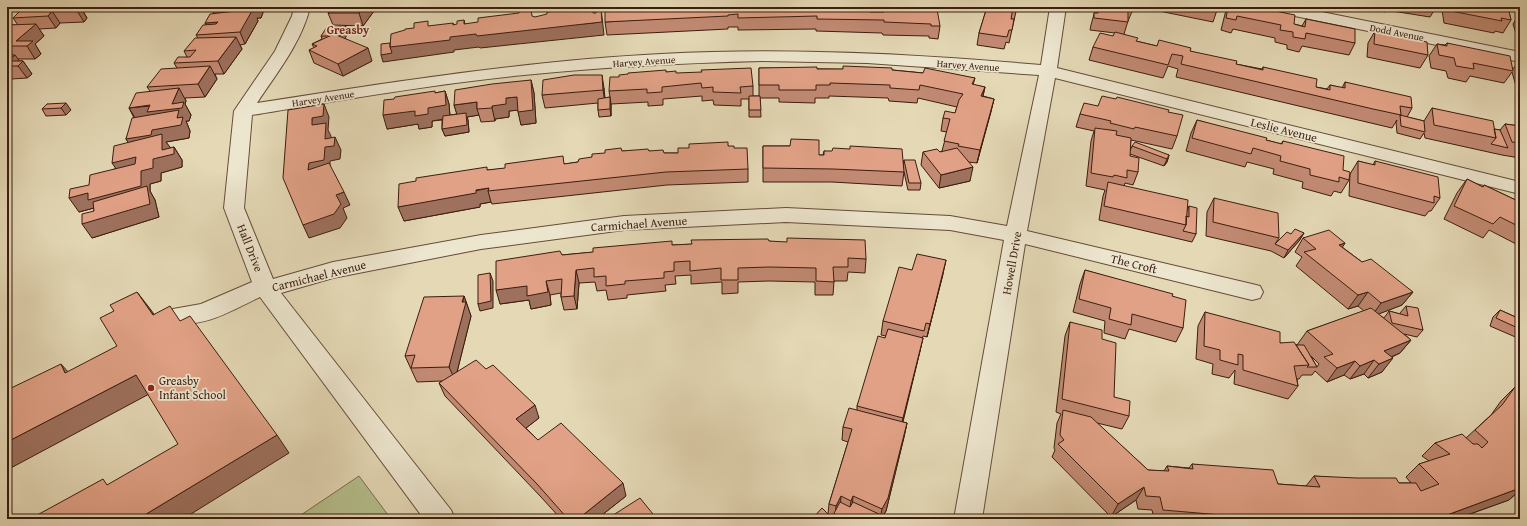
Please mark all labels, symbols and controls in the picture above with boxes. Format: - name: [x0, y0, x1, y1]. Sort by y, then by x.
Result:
- street label: Dodd Avenue: [1369, 20, 1426, 45]
- district label: Greasby: [327, 21, 370, 38]
- street label: Harvey Avenue: [612, 52, 676, 71]
- street label: Harvey Avenue: [936, 56, 1000, 75]
- street label: Harvey Avenue: [291, 86, 356, 111]
- street label: Leslie Avenue: [1249, 113, 1320, 146]
- street label: Carmichael Avenue: [590, 212, 688, 235]
- street label: Hall Drive: [233, 221, 268, 274]
- street label: Howell Drive: [998, 230, 1026, 296]
- street label: The Croft: [1109, 250, 1160, 278]
- street label: Carmichael Avenue: [270, 256, 368, 295]
- place label: Greasby Infant School: [159, 372, 227, 403]
- marker: Greasby Infant School: [146, 383, 156, 393]

